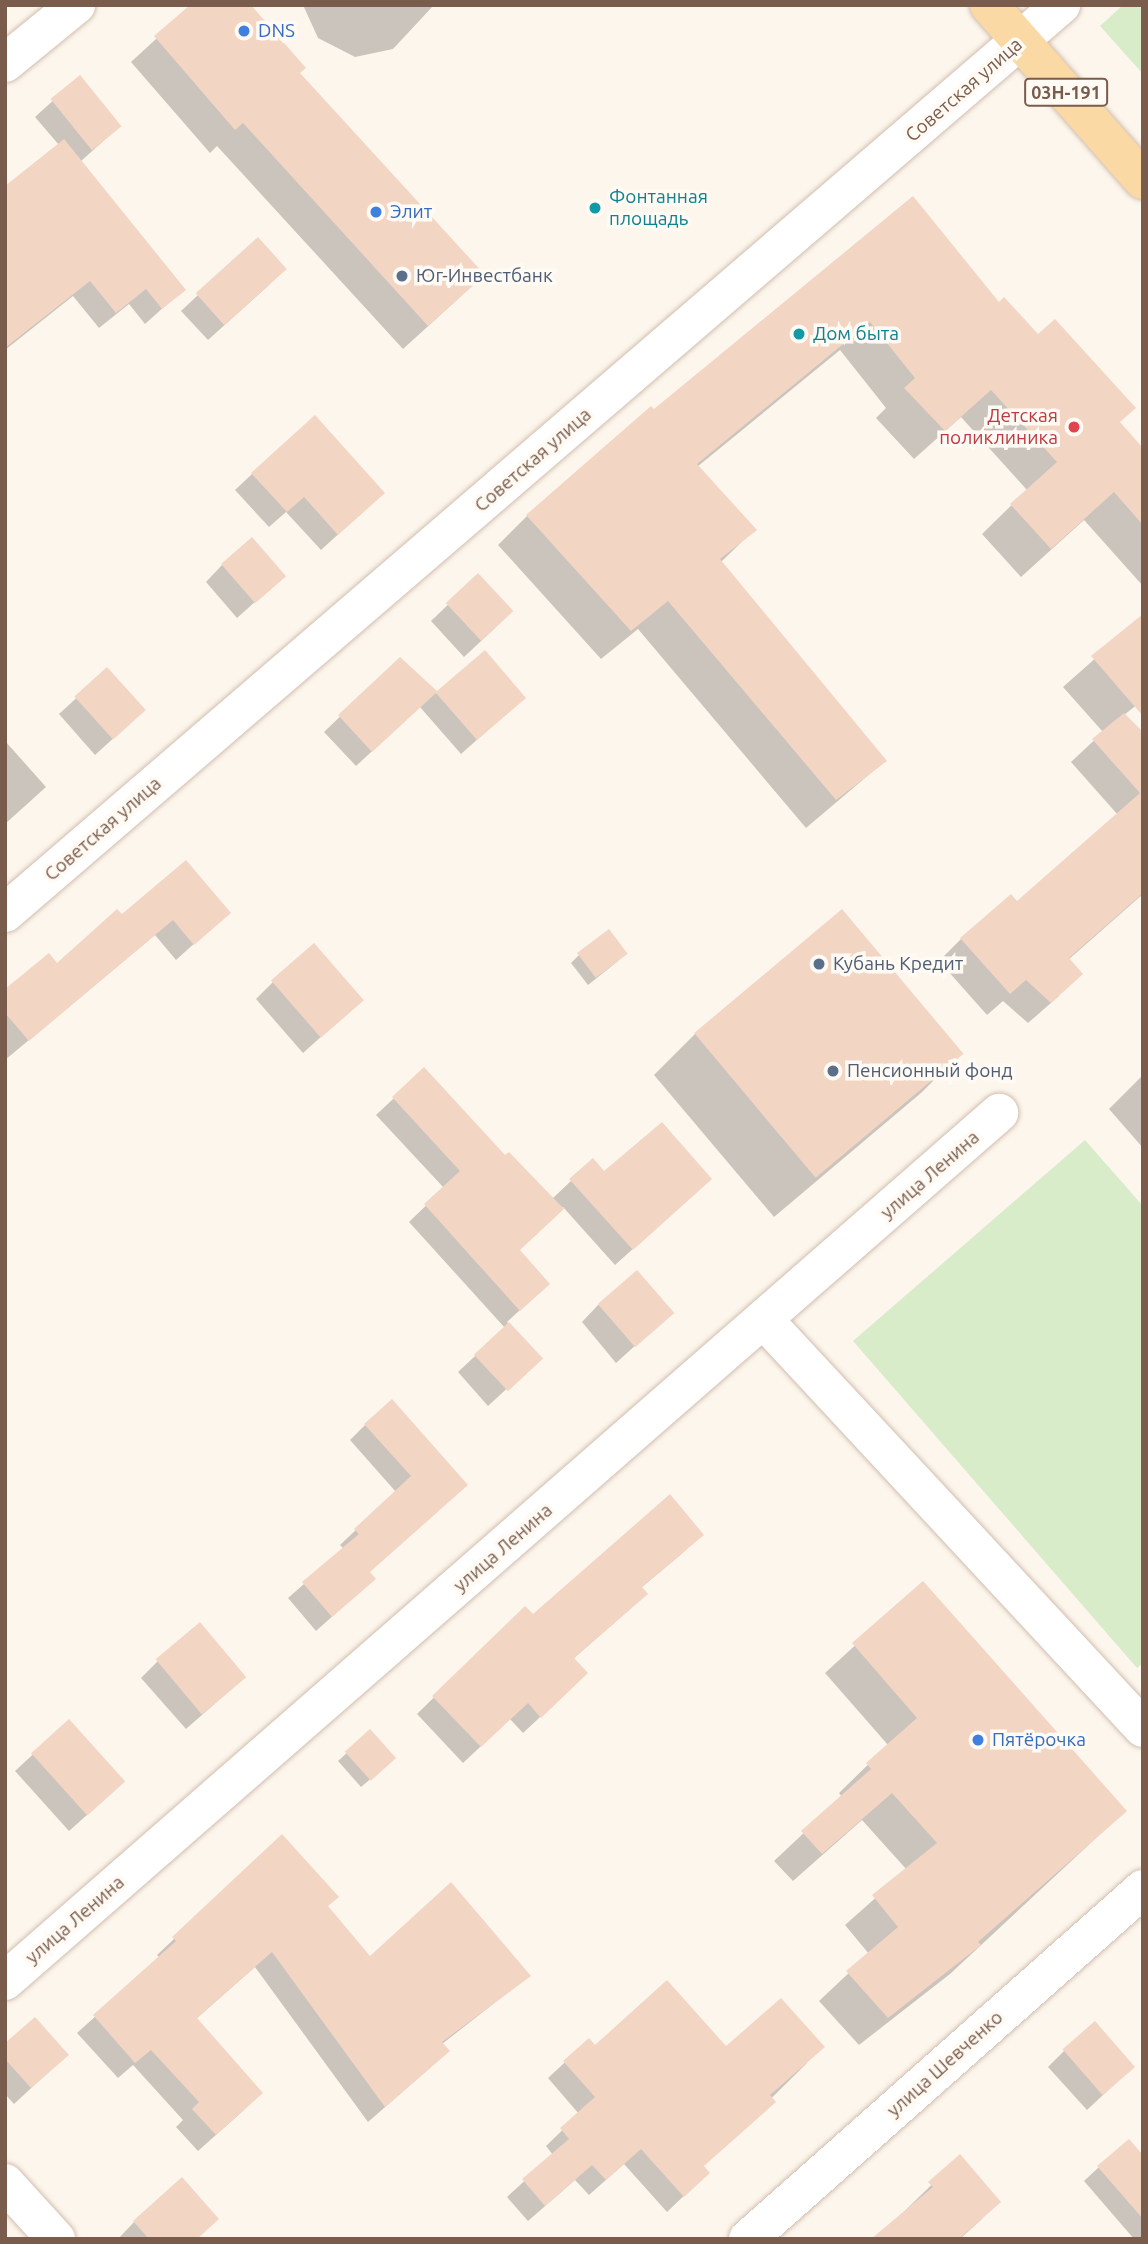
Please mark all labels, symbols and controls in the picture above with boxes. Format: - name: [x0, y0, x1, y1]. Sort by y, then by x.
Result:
- place label: DNS: [258, 20, 295, 42]
- marker: DNS: [236, 23, 252, 39]
- street label: Советская улица: [901, 33, 1027, 147]
- road number: 03Н-191: [1024, 78, 1108, 106]
- place label: Фонтанная площадь: [609, 186, 708, 230]
- marker: Фонтанная площадь: [587, 200, 603, 216]
- place label: Элит: [390, 201, 432, 223]
- marker: Элит: [368, 204, 384, 220]
- place label: Юг-Инвестбанк: [416, 265, 553, 287]
- marker: Юг-Инвестбанк: [394, 268, 410, 284]
- place label: Дом быта: [813, 323, 899, 345]
- marker: Дом быта: [791, 326, 807, 342]
- street label: Советская улица: [470, 403, 596, 517]
- place label: Детская поликлиника: [939, 405, 1058, 449]
- marker: Детская поликлиника: [1064, 417, 1084, 437]
- street label: Советская улица: [40, 772, 166, 886]
- place label: Кубань Кредит: [833, 953, 963, 975]
- marker: Кубань Кредит: [811, 956, 827, 972]
- place label: Пенсионный фонд: [847, 1060, 1013, 1082]
- marker: Пенсионный фонд: [825, 1063, 841, 1079]
- street label: улица Ленина: [876, 1126, 984, 1224]
- street label: улица Ленина: [449, 1499, 557, 1597]
- place label: Пятёрочка: [992, 1729, 1086, 1751]
- marker: Пятёрочка: [970, 1732, 986, 1748]
- street label: улица Ленина: [21, 1871, 129, 1969]
- street label: улица Шевченко: [882, 2006, 1008, 2122]

